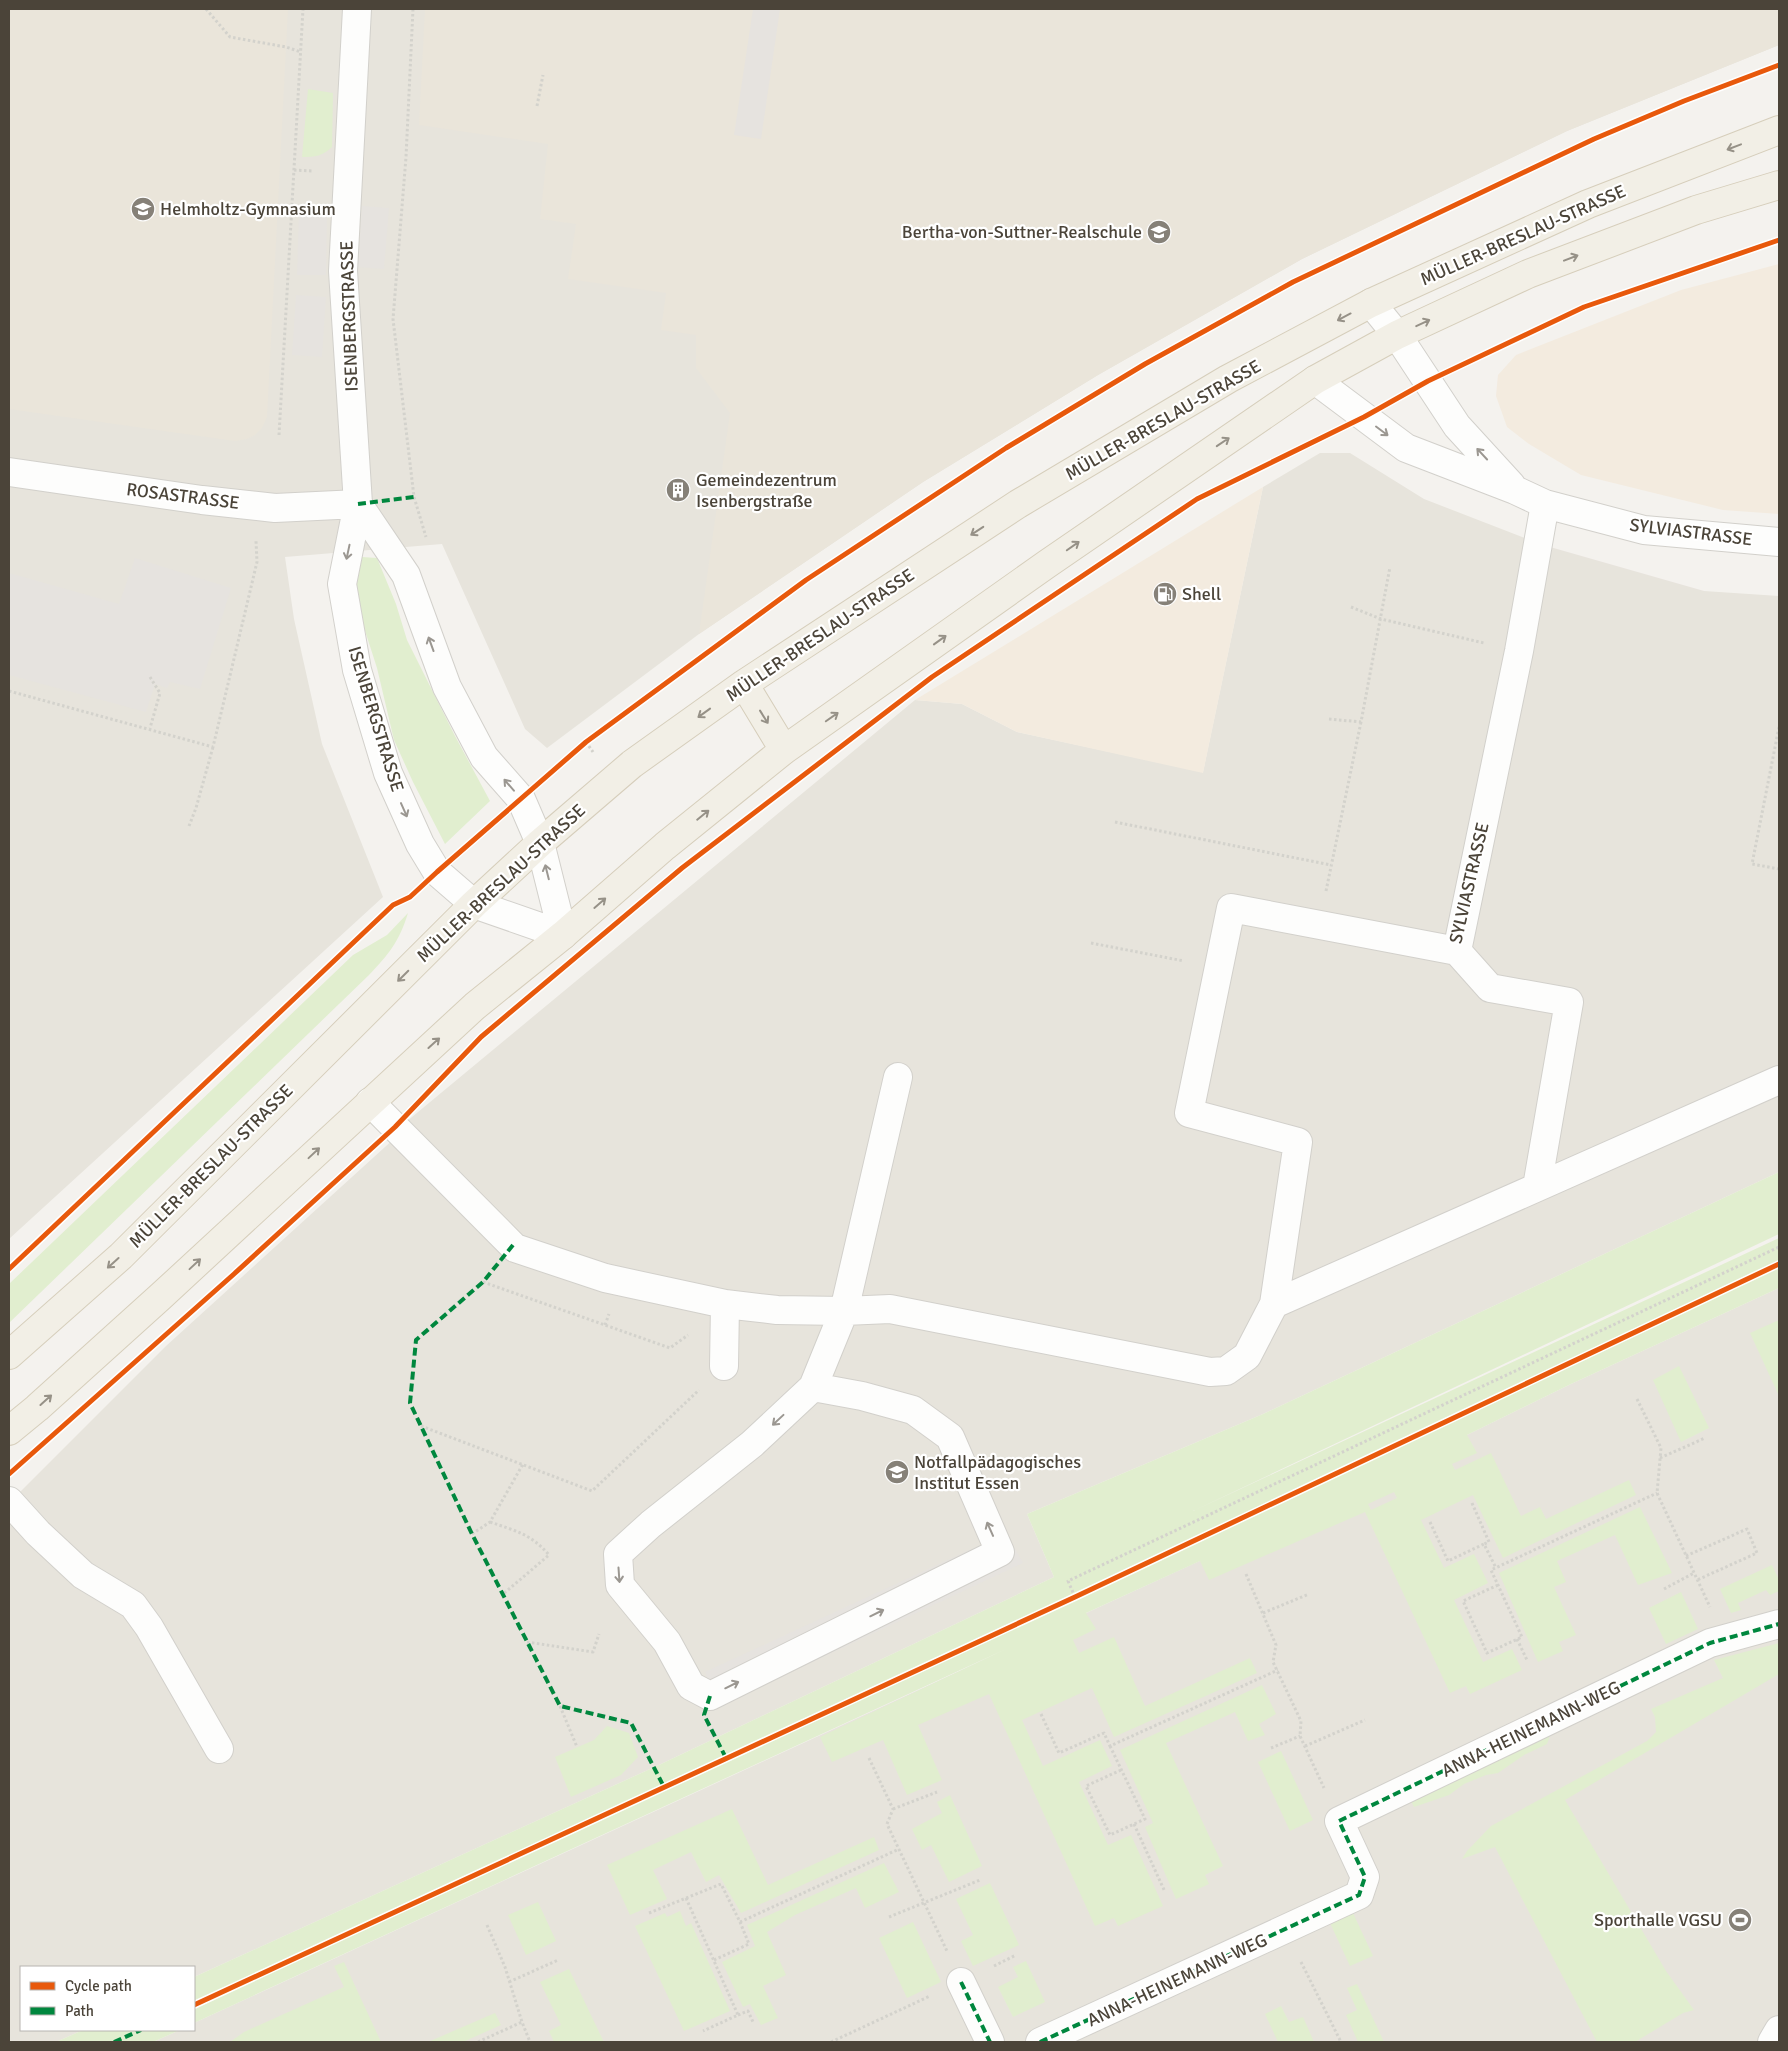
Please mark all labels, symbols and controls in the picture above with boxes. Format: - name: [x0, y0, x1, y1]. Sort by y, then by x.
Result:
- one-way arrow: [1727, 143, 1742, 153]
- street label: MÜLLER-BRESLAU-STRASSE: [1417, 180, 1629, 290]
- school or university icon: Helmholtz-Gymnasium: [130, 196, 156, 222]
- place label: Helmholtz-Gymnasium: [160, 198, 336, 220]
- school or university icon: Bertha-von-Suttner-Realschule: [1146, 219, 1172, 245]
- place label: Bertha-von-Suttner-Realschule: [902, 221, 1142, 243]
- street label: ISENBERGSTRASSE: [335, 240, 363, 392]
- one-way arrow: [1563, 253, 1578, 262]
- one-way arrow: [1337, 312, 1352, 322]
- one-way arrow: [1415, 318, 1430, 328]
- street label: MÜLLER-BRESLAU-STRASSE: [1061, 355, 1265, 485]
- one-way arrow: [1375, 425, 1388, 436]
- one-way arrow: [1216, 437, 1230, 447]
- one-way arrow: [1476, 447, 1488, 460]
- place label: Gemeindezentrum Isenbergstraße: [696, 469, 837, 512]
- building icon: Gemeindezentrum Isenbergstraße: [665, 477, 691, 503]
- street label: ROSASTRASSE: [125, 478, 241, 514]
- street label: SYLVIASTRASSE: [1628, 514, 1754, 550]
- one-way arrow: [971, 526, 985, 536]
- one-way arrow: [1066, 541, 1080, 551]
- one-way arrow: [343, 544, 353, 560]
- street label: MÜLLER-BRESLAU-STRASSE: [722, 564, 918, 706]
- fuel station icon: Shell: [1152, 581, 1178, 607]
- place label: Shell: [1182, 583, 1221, 605]
- one-way arrow: [933, 635, 947, 645]
- one-way arrow: [426, 636, 435, 652]
- street label: ISENBERGSTRASSE: [343, 643, 409, 795]
- one-way arrow: [697, 708, 711, 718]
- one-way arrow: [760, 710, 770, 724]
- one-way arrow: [825, 712, 839, 722]
- one-way arrow: [503, 779, 514, 792]
- street label: MÜLLER-BRESLAU-STRASSE: [412, 799, 590, 967]
- one-way arrow: [400, 802, 410, 817]
- one-way arrow: [696, 810, 709, 821]
- street label: SYLVIASTRASSE: [1444, 820, 1494, 946]
- one-way arrow: [542, 864, 551, 880]
- one-way arrow: [593, 897, 606, 908]
- one-way arrow: [396, 970, 409, 982]
- one-way arrow: [427, 1037, 440, 1049]
- street label: MÜLLER-BRESLAU-STRASSE: [125, 1080, 297, 1252]
- one-way arrow: [308, 1147, 321, 1159]
- one-way arrow: [107, 1257, 120, 1268]
- one-way arrow: [189, 1258, 202, 1270]
- one-way arrow: [40, 1394, 53, 1406]
- one-way arrow: [771, 1414, 784, 1426]
- place label: Notfallpädagogisches Institut Essen: [914, 1451, 1081, 1494]
- school or university icon: Notfallpädagogisches Institut Essen: [884, 1459, 910, 1485]
- one-way arrow: [985, 1522, 995, 1537]
- one-way arrow: [614, 1567, 624, 1583]
- one-way arrow: [869, 1608, 884, 1617]
- street label: ANNA-HEINEMANN-WEG: [1438, 1676, 1624, 1782]
- one-way arrow: [724, 1680, 739, 1690]
- sports icon: Sporthalle VGSU: [1727, 1907, 1753, 1933]
- place label: Sporthalle VGSU: [1594, 1909, 1722, 1931]
- street label: ANNA-HEINEMANN-WEG: [1084, 1929, 1270, 2031]
- legend: [20, 1966, 195, 2031]
- text: Cycle path: [65, 1977, 132, 1995]
- text: Path: [65, 2002, 94, 2020]

